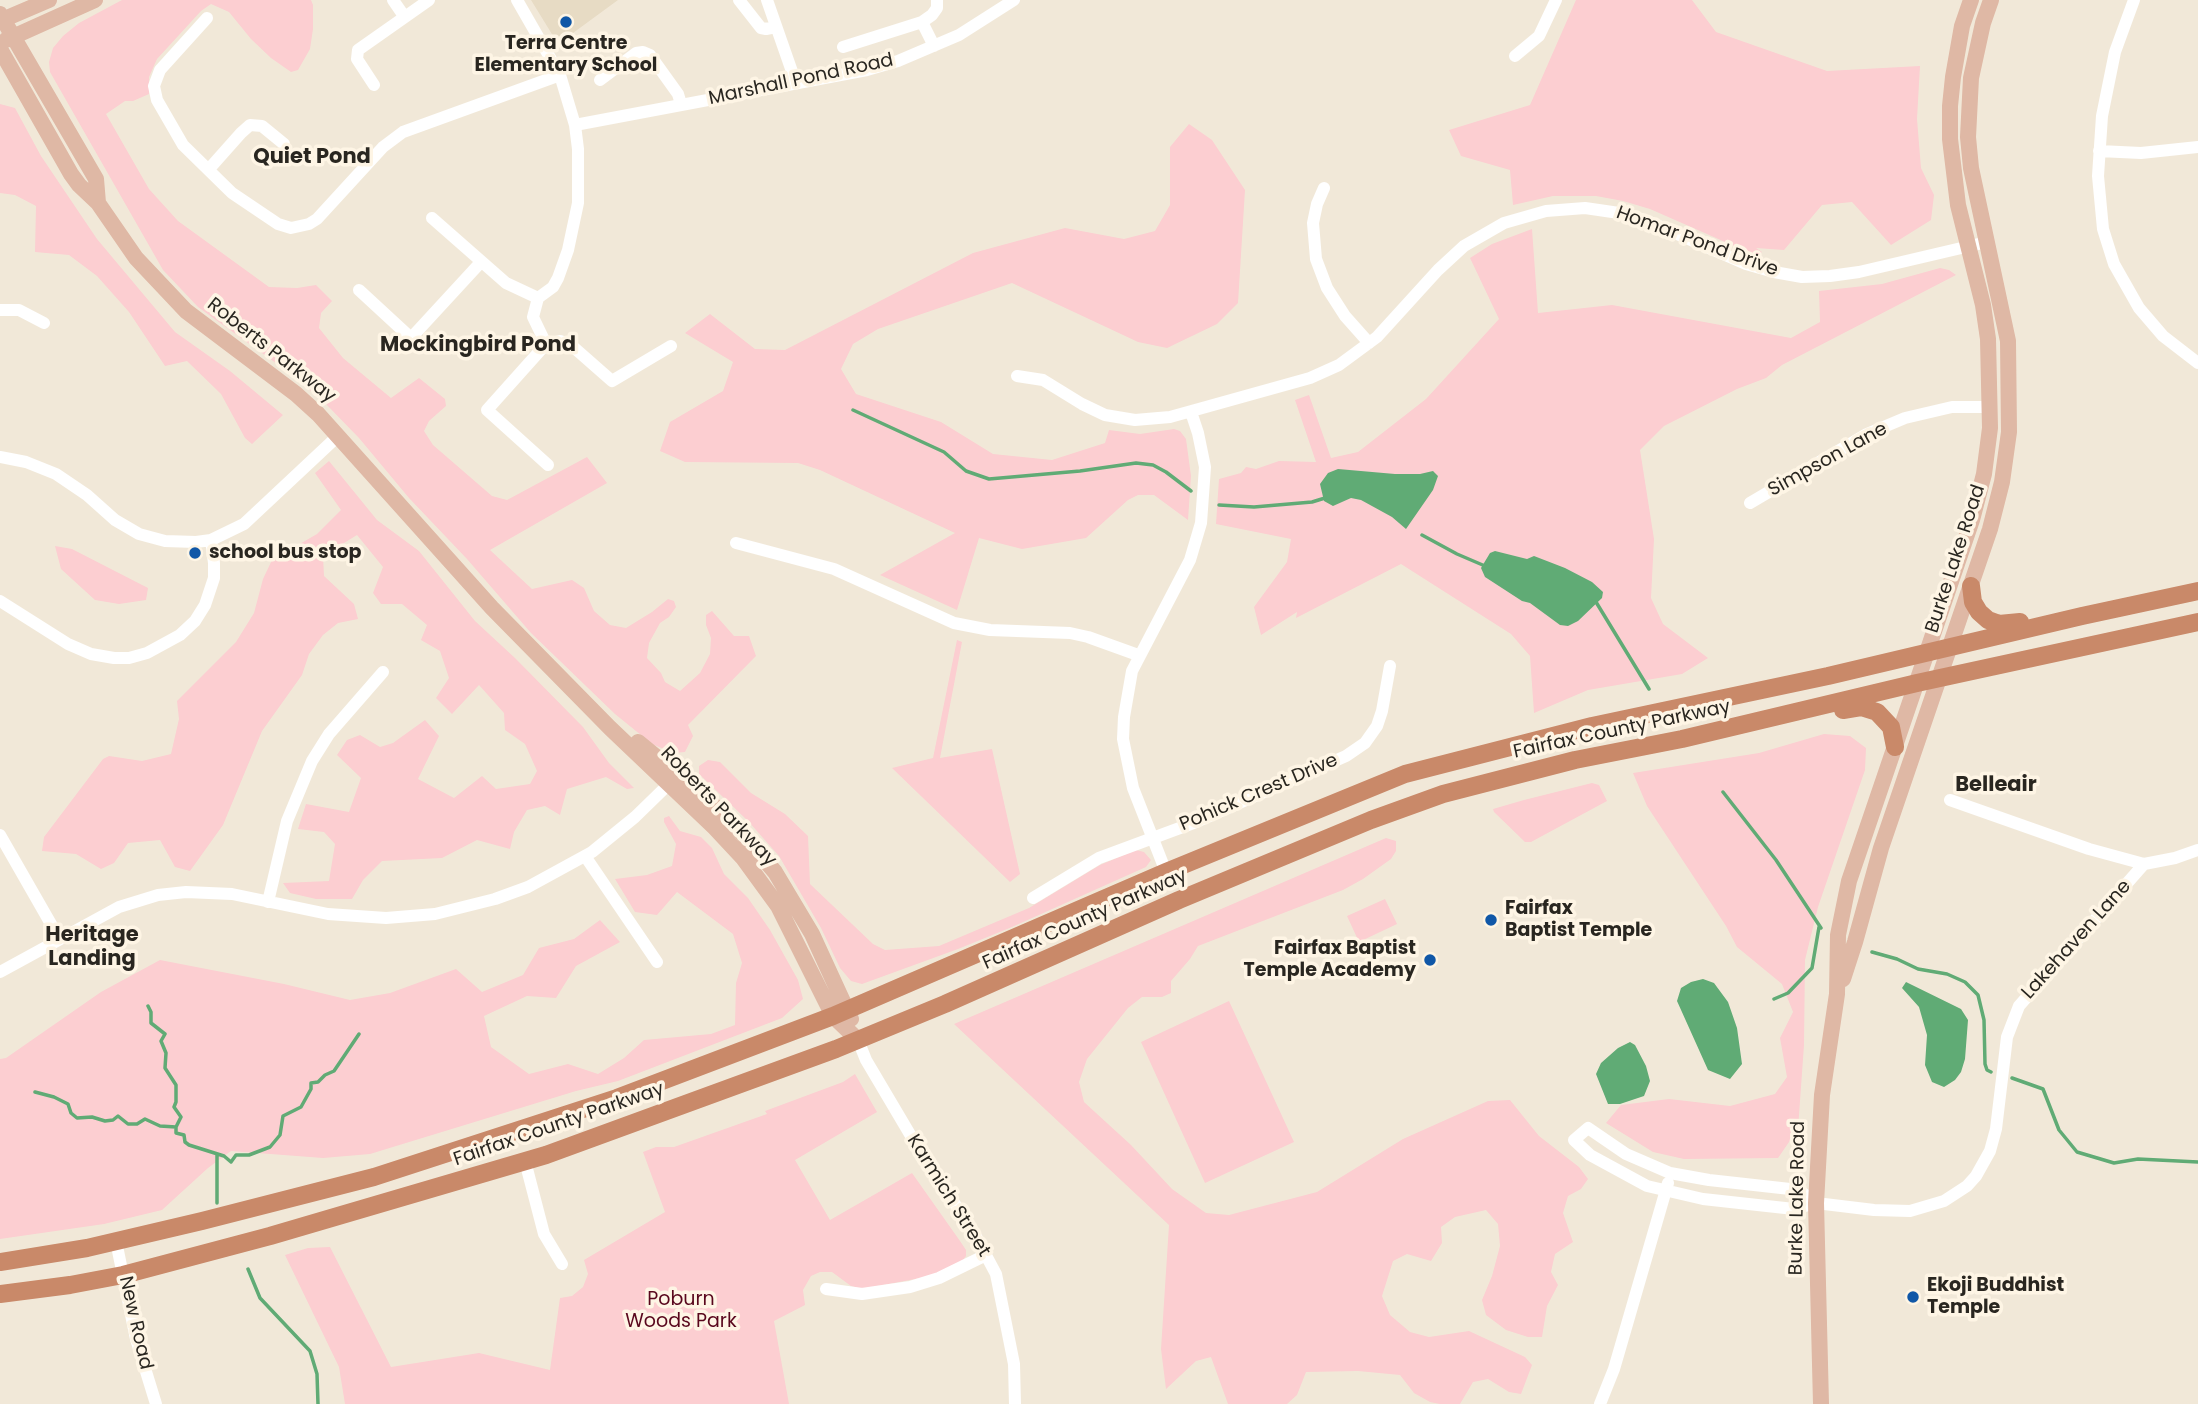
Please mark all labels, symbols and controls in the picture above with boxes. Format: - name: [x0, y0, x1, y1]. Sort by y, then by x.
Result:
- marker: Terra Centre Elementary School: [558, 14, 574, 30]
- place label: Terra Centre Elementary School: [475, 33, 657, 77]
- street label: Marshall Pond Road: [707, 49, 895, 111]
- district label: Quiet Pond: [253, 145, 371, 171]
- street label: Homar Pond Drive: [1613, 202, 1781, 282]
- street label: Roberts Parkway: [202, 294, 340, 408]
- district label: Mockingbird Pond: [380, 333, 576, 359]
- street label: Simpson Lane: [1765, 418, 1891, 502]
- street label: Burke Lake Road: [1921, 482, 1991, 636]
- place label: school bus stop: [209, 542, 361, 564]
- marker: school bus stop: [187, 545, 203, 561]
- street label: Fairfax County Parkway: [1511, 696, 1733, 764]
- street label: Roberts Parkway: [655, 743, 781, 871]
- street label: Pohick Crest Drive: [1177, 749, 1341, 837]
- district label: Belleair: [1955, 773, 2037, 799]
- street label: Fairfax County Parkway: [979, 865, 1191, 975]
- street label: Lakehaven Lane: [2018, 876, 2136, 1004]
- place label: Fairfax Baptist Temple: [1505, 898, 1652, 942]
- marker: Fairfax Baptist Temple: [1483, 912, 1499, 928]
- district label: Heritage Landing: [45, 923, 139, 973]
- place label: Fairfax Baptist Temple Academy: [1244, 938, 1416, 982]
- marker: Fairfax Baptist Temple Academy: [1422, 952, 1438, 968]
- street label: Fairfax County Parkway: [451, 1078, 667, 1172]
- street label: Burke Lake Road: [1785, 1121, 1811, 1275]
- street label: Karmich Street: [901, 1131, 995, 1261]
- street label: New Road: [113, 1274, 157, 1372]
- place label: Ekoji Buddhist Temple: [1927, 1275, 2064, 1319]
- park label: Poburn Woods Park: [625, 1289, 737, 1333]
- marker: Ekoji Buddhist Temple: [1905, 1289, 1921, 1305]

